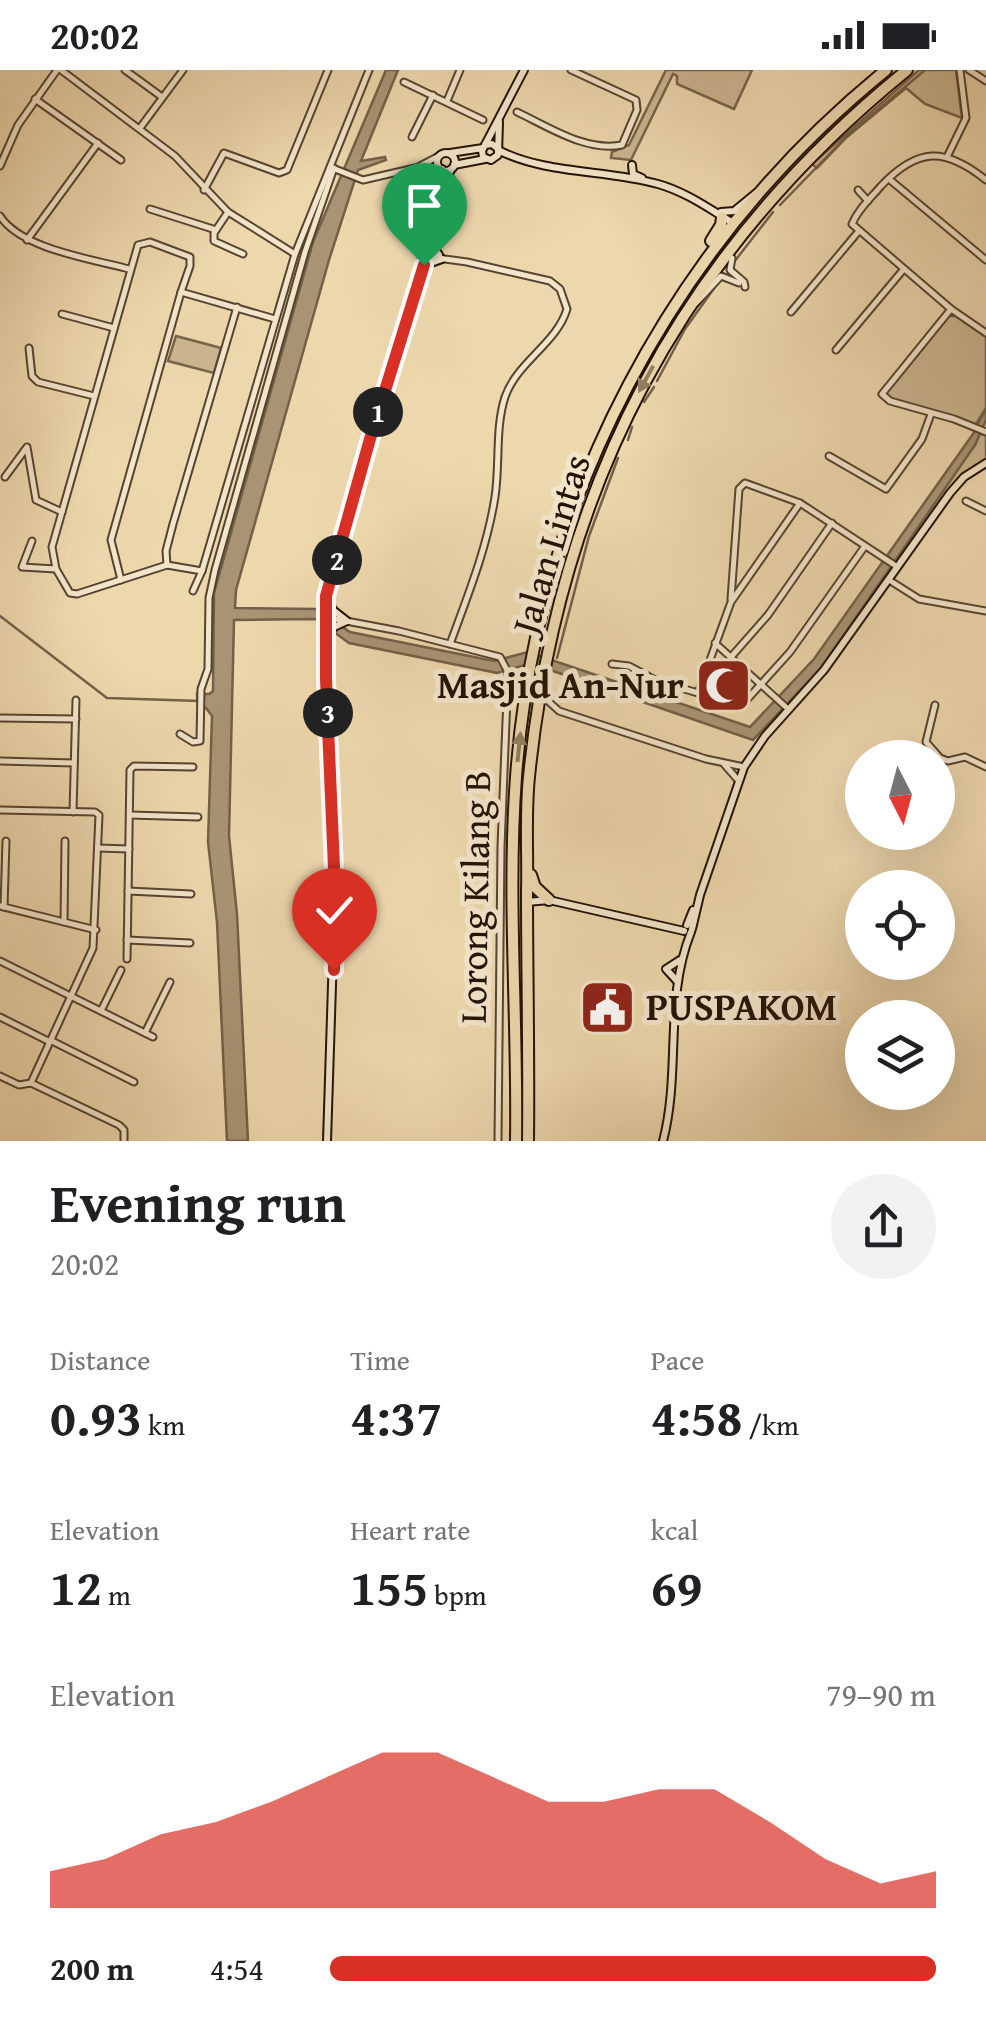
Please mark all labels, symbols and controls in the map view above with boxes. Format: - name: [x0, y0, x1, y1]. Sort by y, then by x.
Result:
- text: 20:02: [50, 7, 140, 63]
- pin: [382, 163, 467, 266]
- icon: arrive: [397, 178, 452, 233]
- one-way arrow: [638, 365, 655, 394]
- pin: 1: [353, 387, 403, 437]
- text: 1: [371, 391, 385, 432]
- street label: Jalan Lintas: [495, 447, 604, 644]
- pin: 2: [312, 535, 362, 585]
- text: 2: [330, 539, 344, 580]
- mosque icon: Masjid An-Nur: [693, 655, 753, 715]
- place label: Masjid An-Nur: [437, 656, 685, 712]
- pin: 3: [303, 688, 353, 738]
- text: 3: [321, 692, 335, 733]
- one-way arrow: [511, 730, 527, 762]
- north arrow: [845, 740, 955, 850]
- map controls: [845, 740, 955, 1110]
- street label: Lorong Kilang B: [444, 770, 504, 1024]
- pin: [292, 868, 377, 971]
- button: locate: [845, 870, 955, 980]
- icon: check: [307, 883, 362, 938]
- public building icon: PUSPAKOM: [577, 977, 637, 1037]
- place label: PUSPAKOM: [646, 978, 837, 1034]
- button: layers: [845, 1000, 955, 1110]
- text: Evening run: [50, 1162, 346, 1242]
- button: share: [831, 1174, 936, 1279]
- text: 20:02: [50, 1240, 119, 1287]
- text: Distance: [50, 1339, 150, 1380]
- text: Time: [350, 1339, 410, 1380]
- text: Pace: [651, 1339, 705, 1380]
- text: 0.93: [50, 1380, 142, 1453]
- text: 4:37: [350, 1380, 442, 1453]
- text: 4:58: [651, 1380, 743, 1453]
- text: km: [142, 1404, 185, 1445]
- text: /km: [743, 1404, 799, 1445]
- text: Elevation: [50, 1509, 160, 1550]
- text: Heart rate: [350, 1509, 470, 1550]
- text: kcal: [651, 1509, 698, 1550]
- text: 12: [50, 1550, 102, 1623]
- text: 155: [350, 1550, 428, 1623]
- text: 69: [651, 1550, 702, 1623]
- text: m: [102, 1574, 131, 1615]
- text: bpm: [428, 1574, 487, 1615]
- text: Elevation: [50, 1671, 175, 1718]
- text: 79–90 m: [826, 1671, 936, 1718]
- text: 200 m: [50, 1945, 134, 1992]
- text: 4:54: [210, 1945, 264, 1992]

